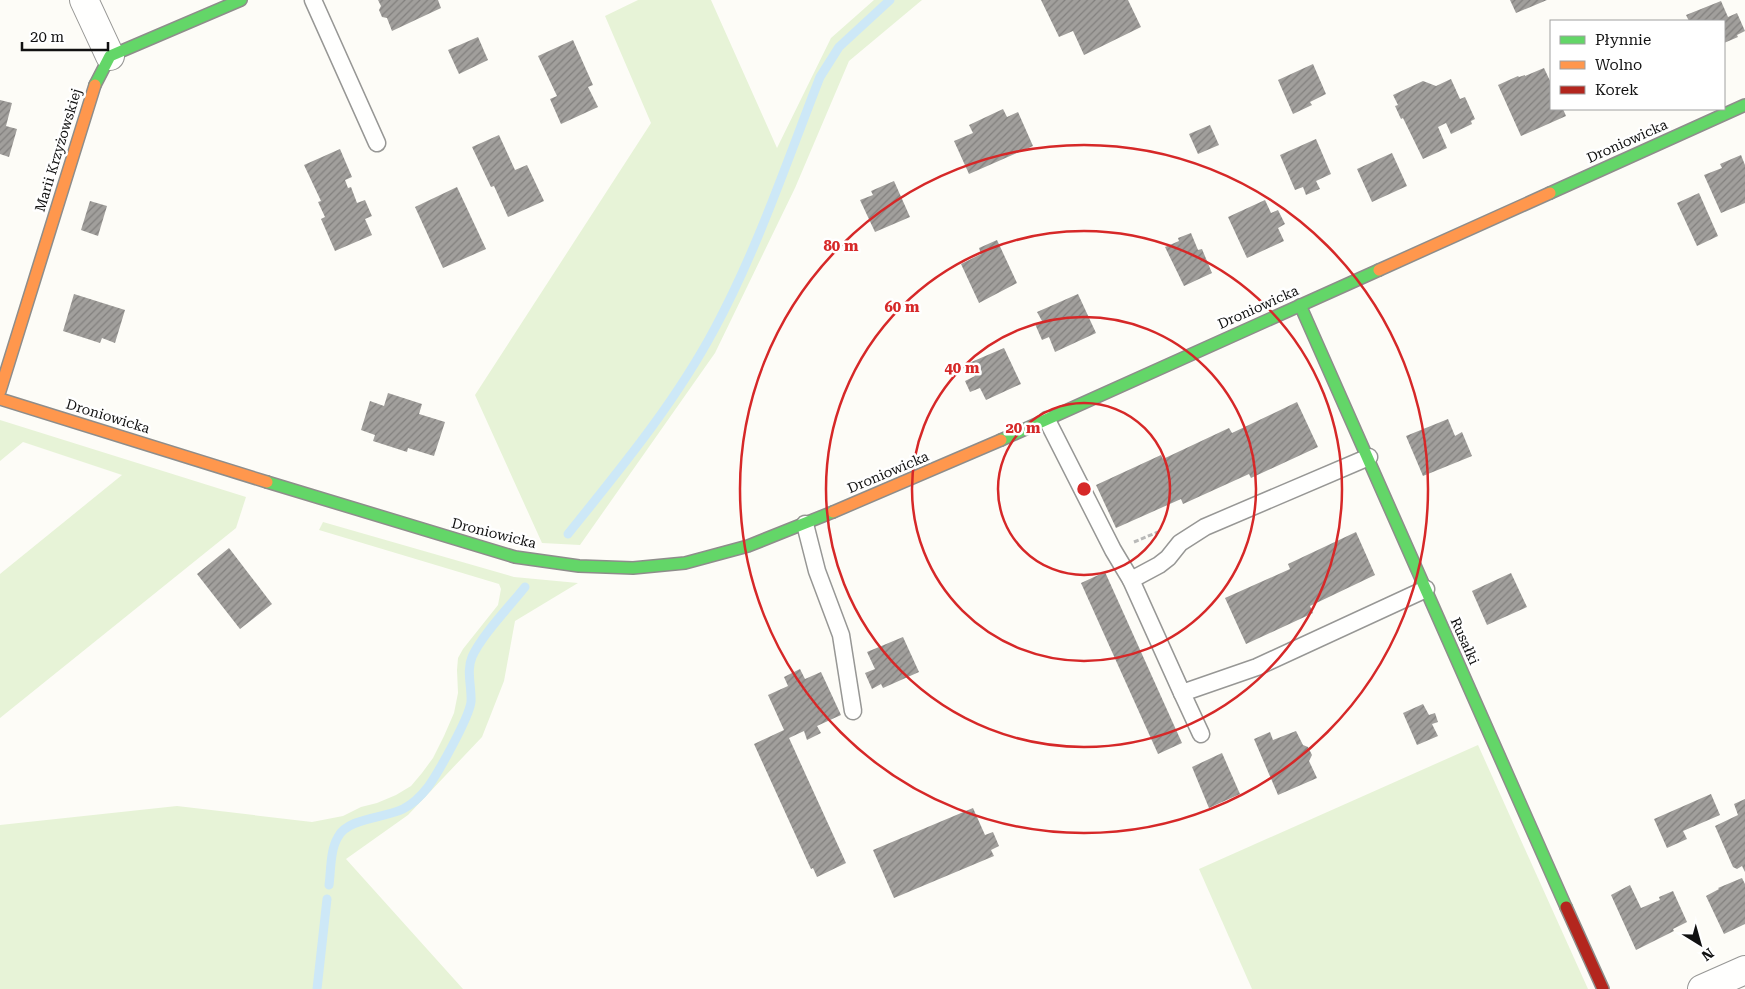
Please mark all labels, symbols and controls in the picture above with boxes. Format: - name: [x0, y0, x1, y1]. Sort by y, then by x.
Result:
- scale bar: [22, 20, 109, 52]
- legend: [1550, 20, 1725, 110]
- text: 20 m: [30, 28, 65, 46]
- text: Płynnie: [1595, 31, 1651, 49]
- text: Wolno: [1595, 56, 1642, 74]
- text: Korek: [1595, 81, 1639, 99]
- street label: Marii Krzyżowskiej: [32, 86, 84, 214]
- street label: Droniowicka: [1584, 116, 1670, 166]
- text: 80 m: [823, 237, 859, 255]
- street label: Droniowicka: [1215, 282, 1301, 332]
- text: 60 m: [884, 298, 920, 316]
- text: 40 m: [944, 359, 980, 377]
- street label: Droniowicka: [64, 396, 152, 436]
- text: 20 m: [1005, 419, 1041, 437]
- street label: Droniowicka: [845, 448, 931, 496]
- centre of rings: [1075, 480, 1093, 498]
- street label: Droniowicka: [450, 515, 538, 551]
- street label: Rusałki: [1447, 615, 1483, 668]
- north arrow: [1675, 919, 1725, 969]
- text: N: [1699, 945, 1717, 964]

